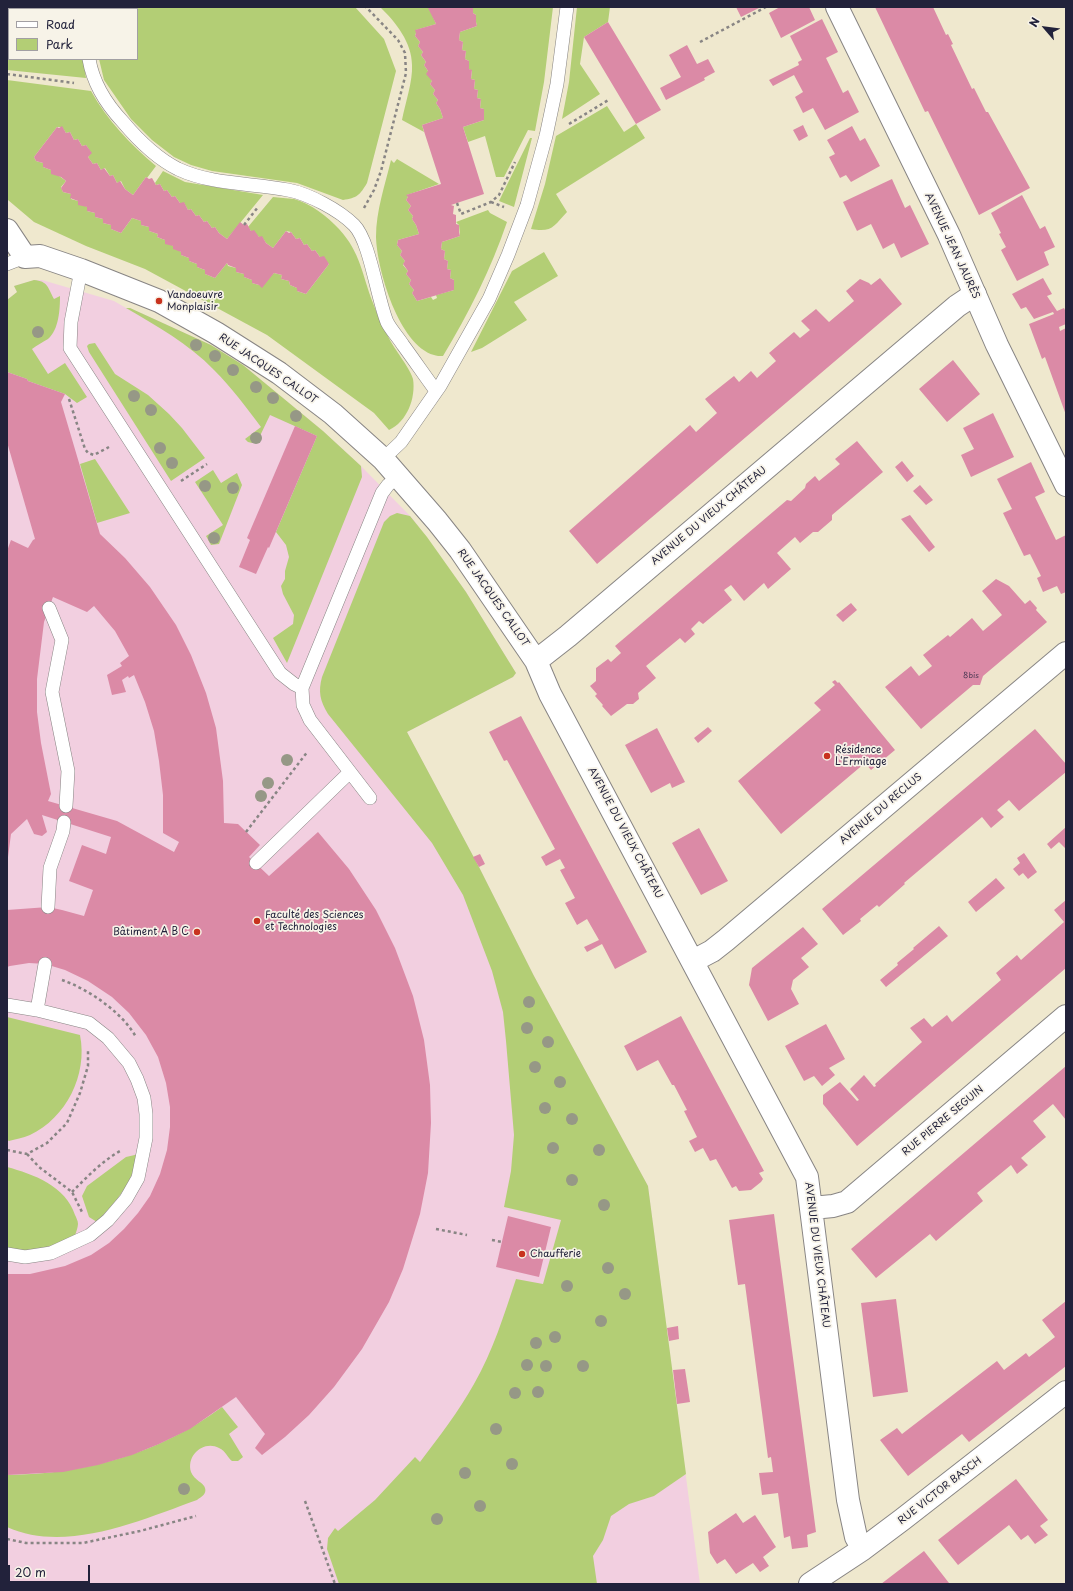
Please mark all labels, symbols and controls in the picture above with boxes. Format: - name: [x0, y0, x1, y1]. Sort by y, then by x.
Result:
- legend: [8, 8, 138, 60]
- north arrow: [1025, 8, 1065, 48]
- text: N: [1024, 14, 1044, 30]
- text: Road: [46, 15, 75, 33]
- text: Park: [46, 35, 73, 53]
- street label: AVENUE JEAN JAURÈS: [922, 191, 982, 301]
- place label: Vandoeuvre Monplaisir: [167, 289, 223, 312]
- marker: Vandoeuvre Monplaisir: [154, 296, 164, 306]
- street label: RUE JACQUES CALLOT: [216, 331, 320, 407]
- street label: AVENUE DU VIEUX CHÂTEAU: [649, 464, 769, 568]
- street label: RUE JACQUES CALLOT: [455, 547, 531, 649]
- house number: 8bis: [963, 671, 979, 681]
- place label: Résidence L'Ermitage: [835, 744, 886, 768]
- marker: Résidence L'Ermitage: [822, 751, 832, 761]
- street label: AVENUE DU VIEUX CHÂTEAU: [585, 765, 665, 901]
- street label: AVENUE DU RECLUS: [837, 771, 925, 847]
- place label: Faculté des Sciences et Technologies: [265, 909, 363, 932]
- marker: Faculté des Sciences et Technologies: [252, 916, 262, 926]
- place label: Bâtiment A B C: [113, 926, 189, 938]
- marker: Bâtiment A B C: [192, 927, 202, 937]
- street label: RUE PIERRE SEGUIN: [900, 1083, 986, 1159]
- street label: AVENUE DU VIEUX CHÂTEAU: [802, 1181, 832, 1329]
- place label: Chaufferie: [530, 1248, 581, 1260]
- marker: Chaufferie: [517, 1249, 527, 1259]
- street label: RUE VICTOR BASCH: [896, 1455, 984, 1527]
- scale bar: [10, 1557, 92, 1583]
- text: 20 m: [15, 1563, 46, 1581]

